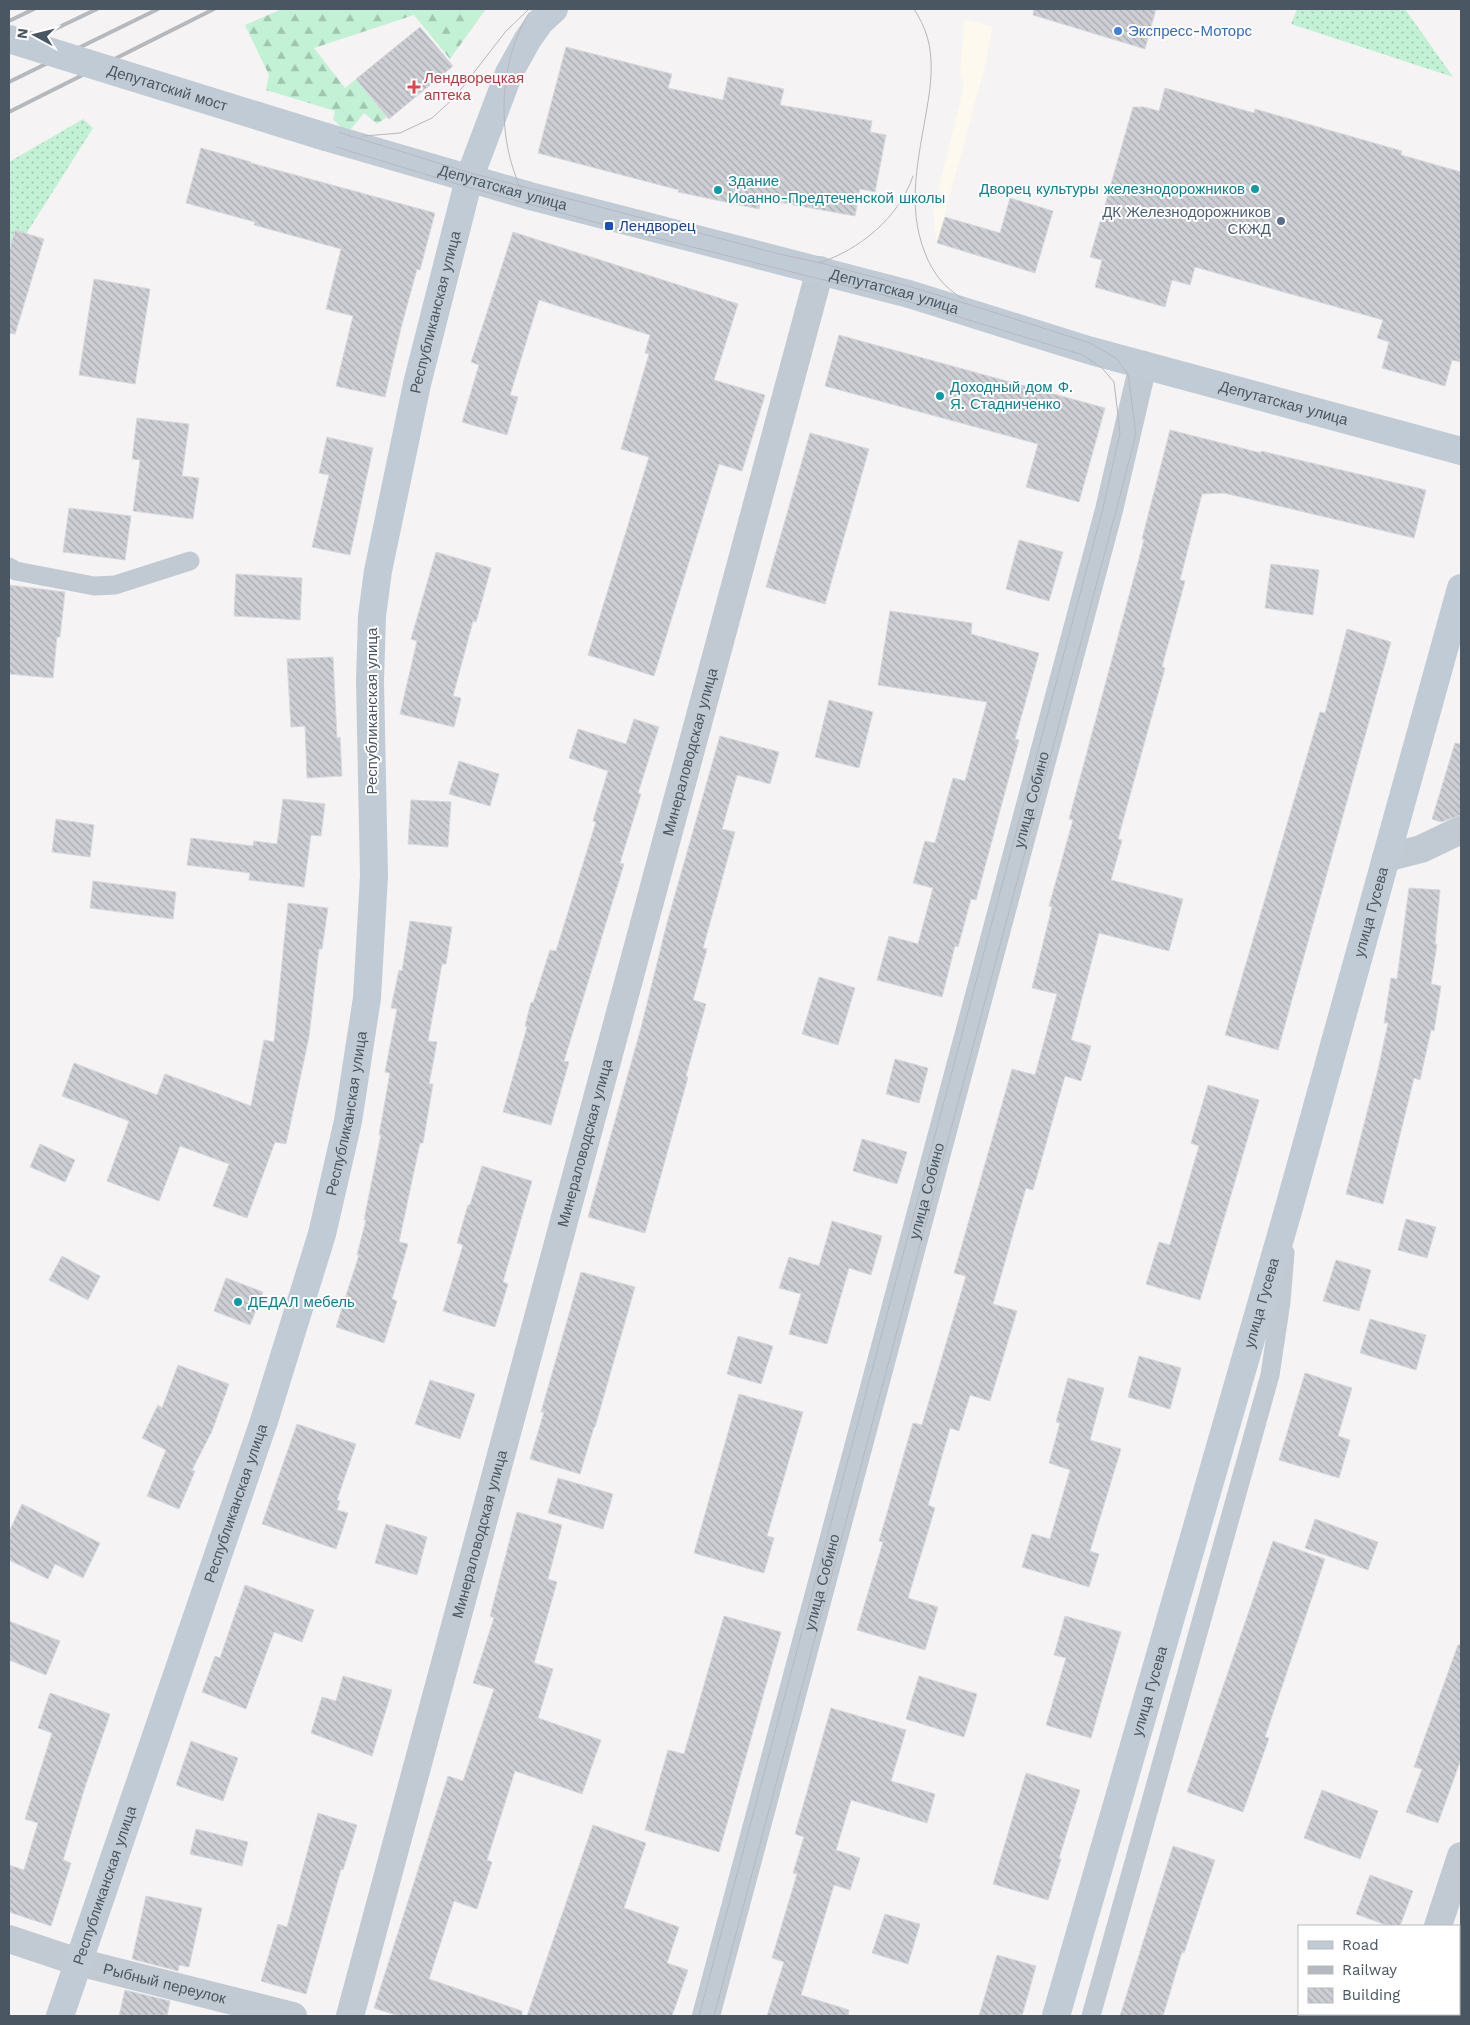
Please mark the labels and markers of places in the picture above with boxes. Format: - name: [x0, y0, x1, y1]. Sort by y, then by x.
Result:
- place label: Экспресс-Моторс: [1128, 22, 1253, 40]
- marker: Экспресс-Моторс: [1112, 25, 1124, 37]
- place label: Лендворецкая аптека: [424, 69, 524, 104]
- marker: Лендворецкая аптека: [408, 81, 420, 93]
- place label: Здание Иоанно-Предтеченской школы: [728, 172, 945, 207]
- place label: Дворец культуры железнодорожников: [979, 180, 1245, 198]
- marker: Дворец культуры железнодорожников: [1249, 183, 1261, 195]
- marker: Здание Иоанно-Предтеченской школы: [712, 184, 724, 196]
- place label: ДК Железнодорожников СКЖД: [1102, 203, 1271, 238]
- marker: ДК Железнодорожников СКЖД: [1275, 215, 1287, 227]
- place label: Лендворец: [619, 217, 696, 235]
- marker: Лендворец: [603, 220, 615, 232]
- place label: Доходный дом Ф. Я. Стадниченко: [950, 378, 1073, 413]
- marker: Доходный дом Ф. Я. Стадниченко: [934, 390, 946, 402]
- place label: ДЕДАЛ мебель: [248, 1293, 355, 1311]
- marker: ДЕДАЛ мебель: [232, 1296, 244, 1308]

